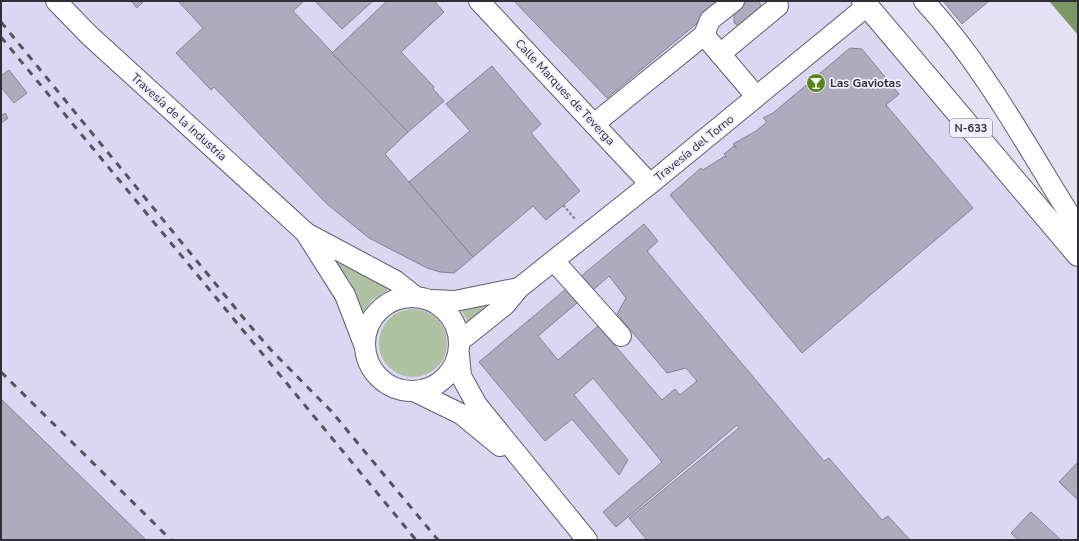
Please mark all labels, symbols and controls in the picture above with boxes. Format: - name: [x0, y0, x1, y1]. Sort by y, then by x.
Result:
- street label: Calle Marques de Teverga: [511, 35, 619, 149]
- street label: Travesía de la Industria: [128, 70, 230, 164]
- bar icon: Las Gaviotas: [805, 72, 827, 94]
- place label: Las Gaviotas: [830, 75, 901, 91]
- street label: Travesía del Torno: [651, 111, 737, 185]
- road number: N-633: [950, 119, 992, 137]

